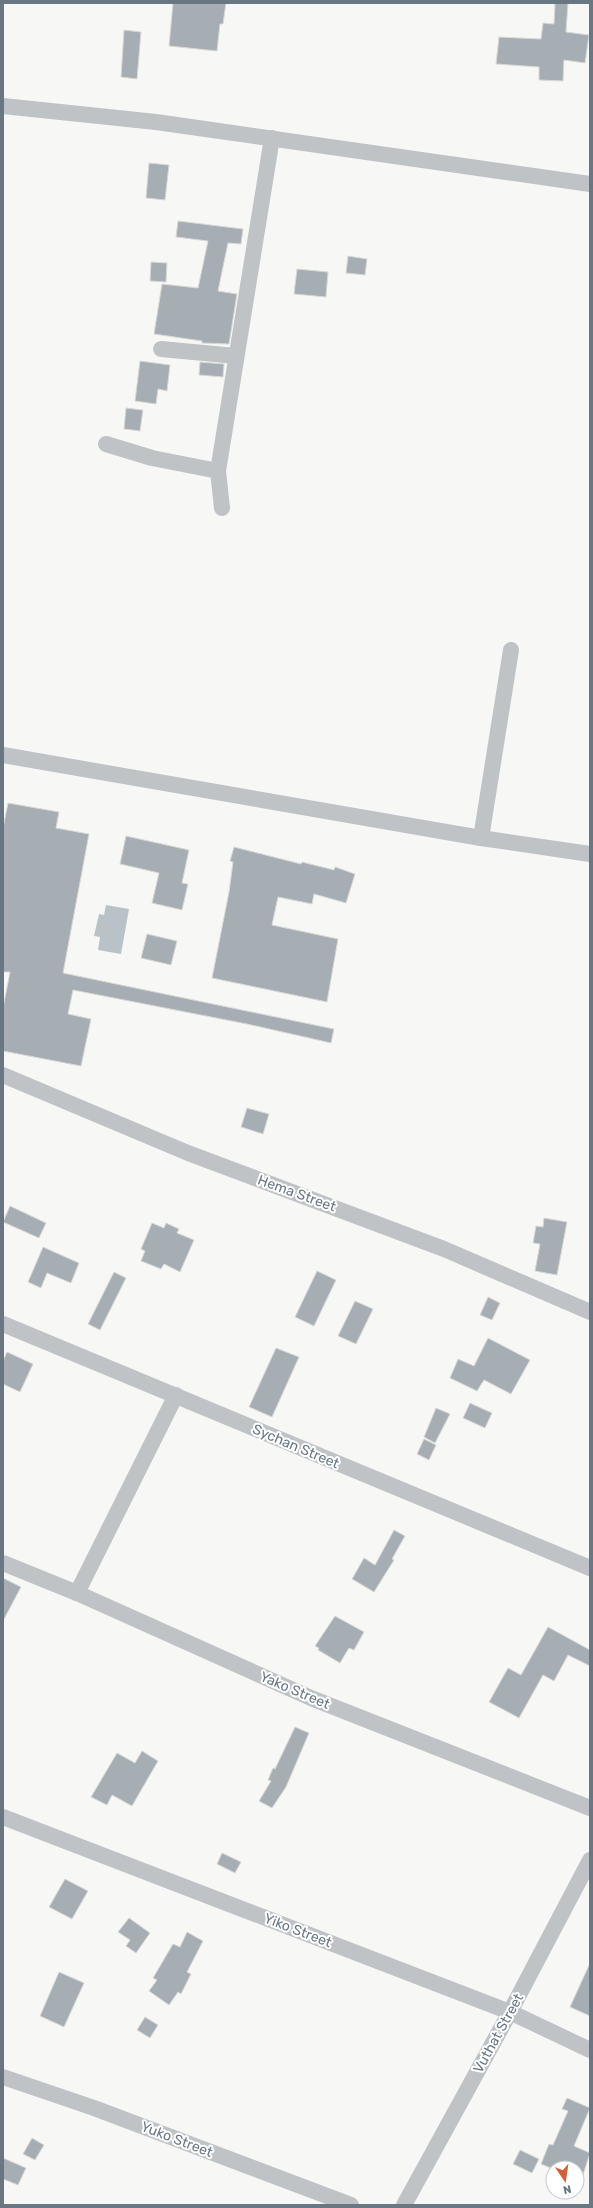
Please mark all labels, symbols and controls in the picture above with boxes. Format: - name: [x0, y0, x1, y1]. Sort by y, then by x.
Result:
- street label: Hema Street: [255, 1171, 339, 1216]
- street label: Sychan Street: [250, 1421, 342, 1473]
- street label: Yako Street: [257, 1668, 333, 1713]
- street label: Yiko Street: [262, 1910, 334, 1951]
- street label: Vuthat Street: [470, 1990, 527, 2076]
- street label: Yuko Street: [139, 2118, 216, 2161]
- north arrow: [545, 2160, 585, 2200]
- text: N: [562, 2182, 572, 2196]

